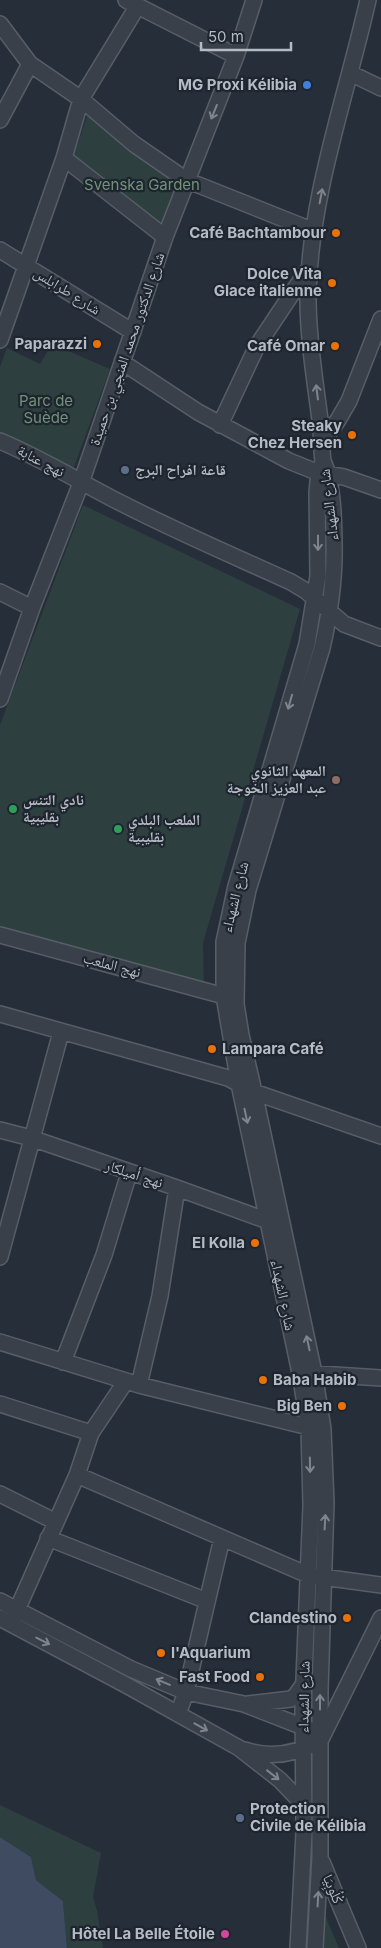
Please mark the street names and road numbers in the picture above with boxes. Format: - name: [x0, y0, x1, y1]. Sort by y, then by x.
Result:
- street label: شارع الدكتور محمد المنجي بن حميدة: [85, 250, 171, 449]
- street label: شارع طرابلس: [30, 263, 104, 320]
- street label: نهج عنابة: [14, 440, 68, 482]
- street label: شارع الشهداء: [315, 468, 343, 542]
- street label: شارع الشهداء: [217, 859, 253, 935]
- street label: نهج الملعب: [81, 948, 143, 982]
- street label: نهج أميلكار: [101, 1155, 166, 1193]
- street label: شارع الشهداء: [266, 1258, 300, 1333]
- street label: شارع الشهداء: [293, 1661, 315, 1733]
- street label: كْلُوبِيَا: [317, 1871, 348, 1907]

